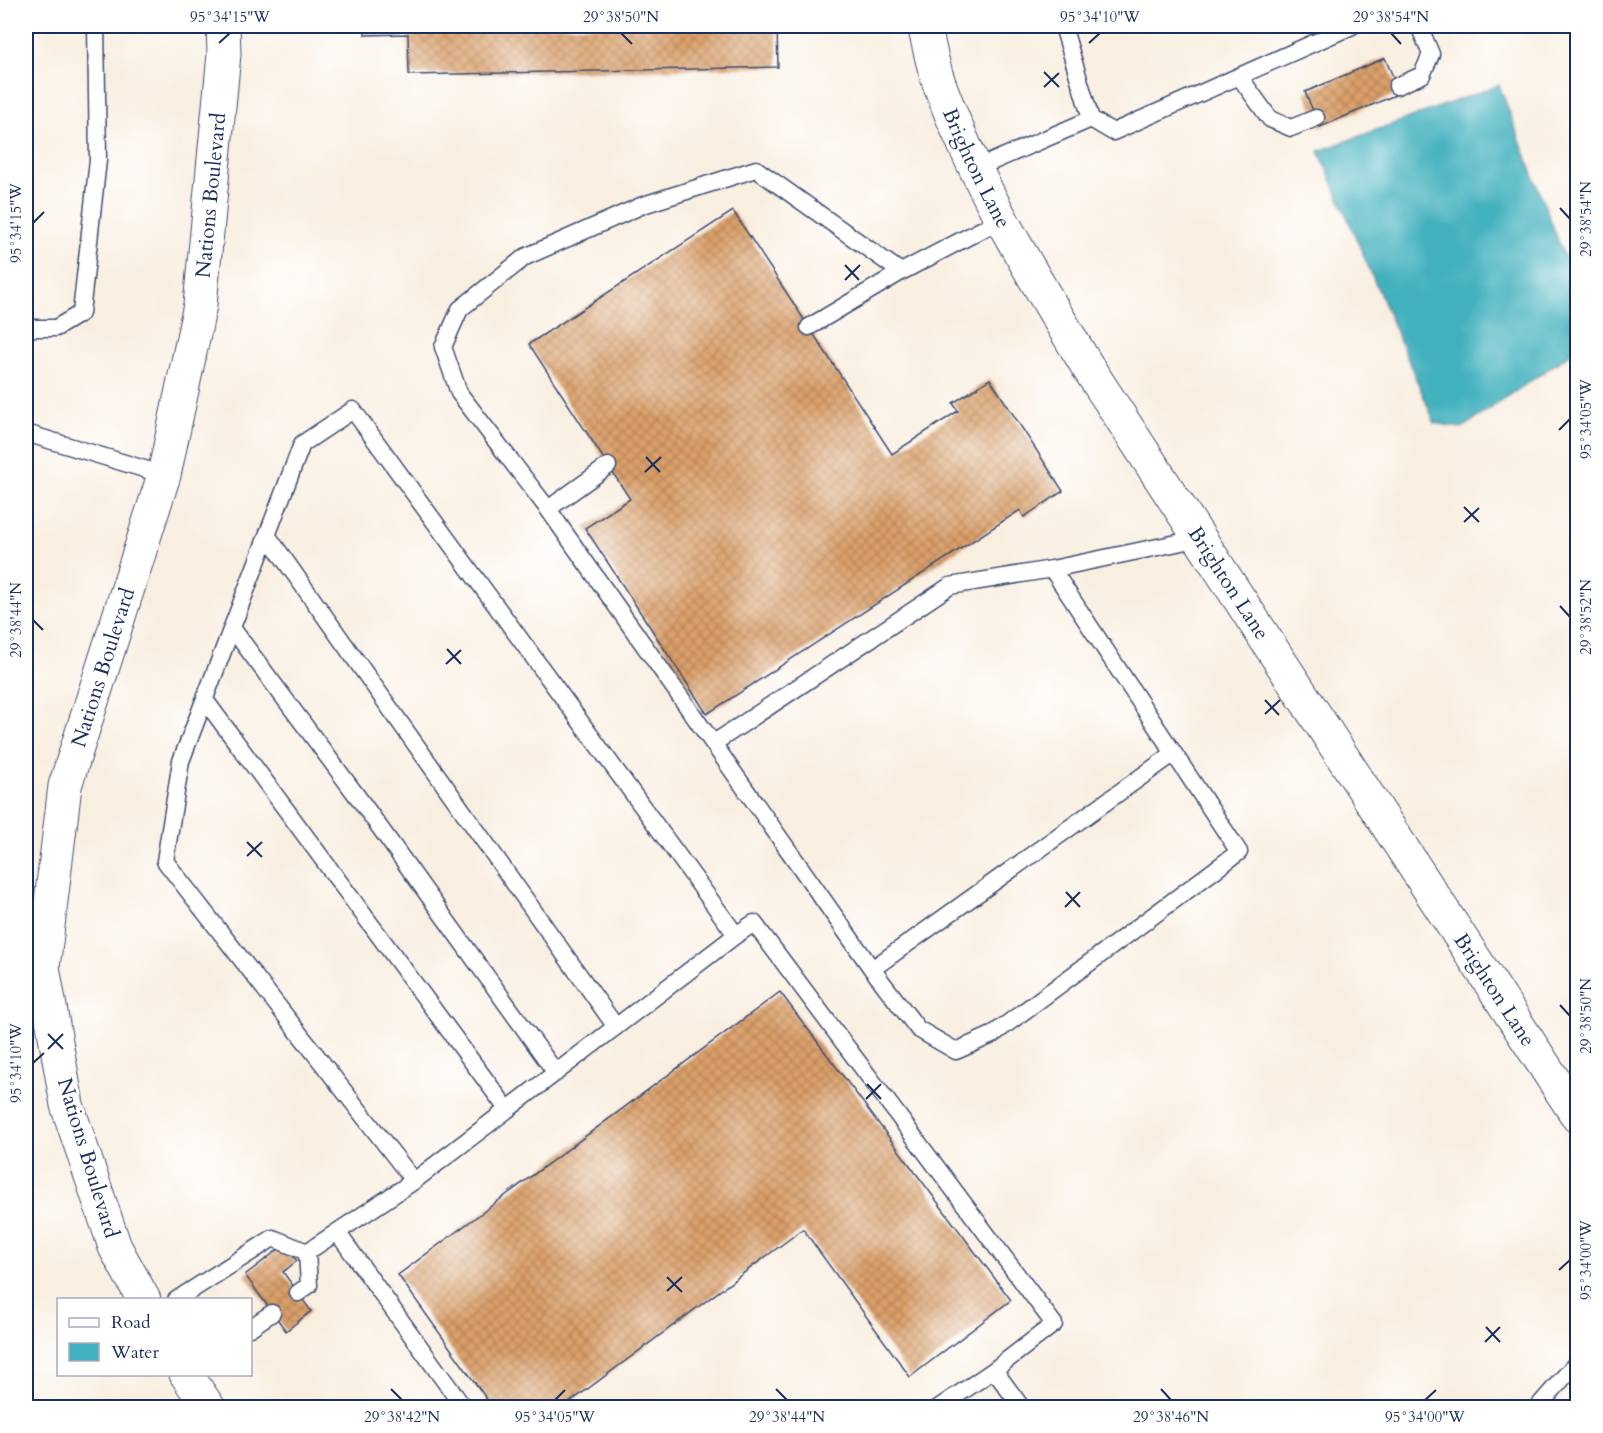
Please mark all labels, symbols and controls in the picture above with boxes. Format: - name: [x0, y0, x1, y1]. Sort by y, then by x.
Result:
- text: 95°34'15"W: [190, 7, 270, 27]
- text: 29°38'50"N: [583, 7, 659, 27]
- text: 95°34'10"W: [1060, 7, 1140, 27]
- text: 29°38'54"N: [1353, 7, 1429, 27]
- street label: Brighton Lane: [936, 104, 1018, 233]
- street label: Nations Boulevard: [188, 111, 233, 279]
- text: 29°38'54"N: [1576, 181, 1596, 257]
- text: 95°34'15"W: [6, 183, 26, 263]
- text: 95°34'05"W: [1576, 379, 1596, 459]
- street label: Brighton Lane: [1181, 521, 1277, 645]
- text: 29°38'52"N: [1576, 579, 1596, 655]
- text: 29°38'44"N: [6, 582, 26, 658]
- street label: Nations Boulevard: [64, 584, 142, 751]
- street label: Brighton Lane: [1447, 927, 1542, 1052]
- text: 29°38'50"N: [1576, 978, 1596, 1054]
- text: 95°34'10"W: [6, 1023, 26, 1103]
- street label: Nations Boulevard: [50, 1074, 126, 1242]
- text: 95°34'00"W: [1576, 1220, 1596, 1300]
- legend: [57, 1298, 252, 1376]
- text: Road: [111, 1310, 151, 1335]
- text: Water: [110, 1340, 160, 1365]
- text: 29°38'42"N: [364, 1407, 440, 1427]
- text: 95°34'05"W: [515, 1407, 595, 1427]
- text: 29°38'44"N: [749, 1407, 825, 1427]
- text: 29°38'46"N: [1133, 1407, 1209, 1427]
- text: 95°34'00"W: [1385, 1407, 1465, 1427]

